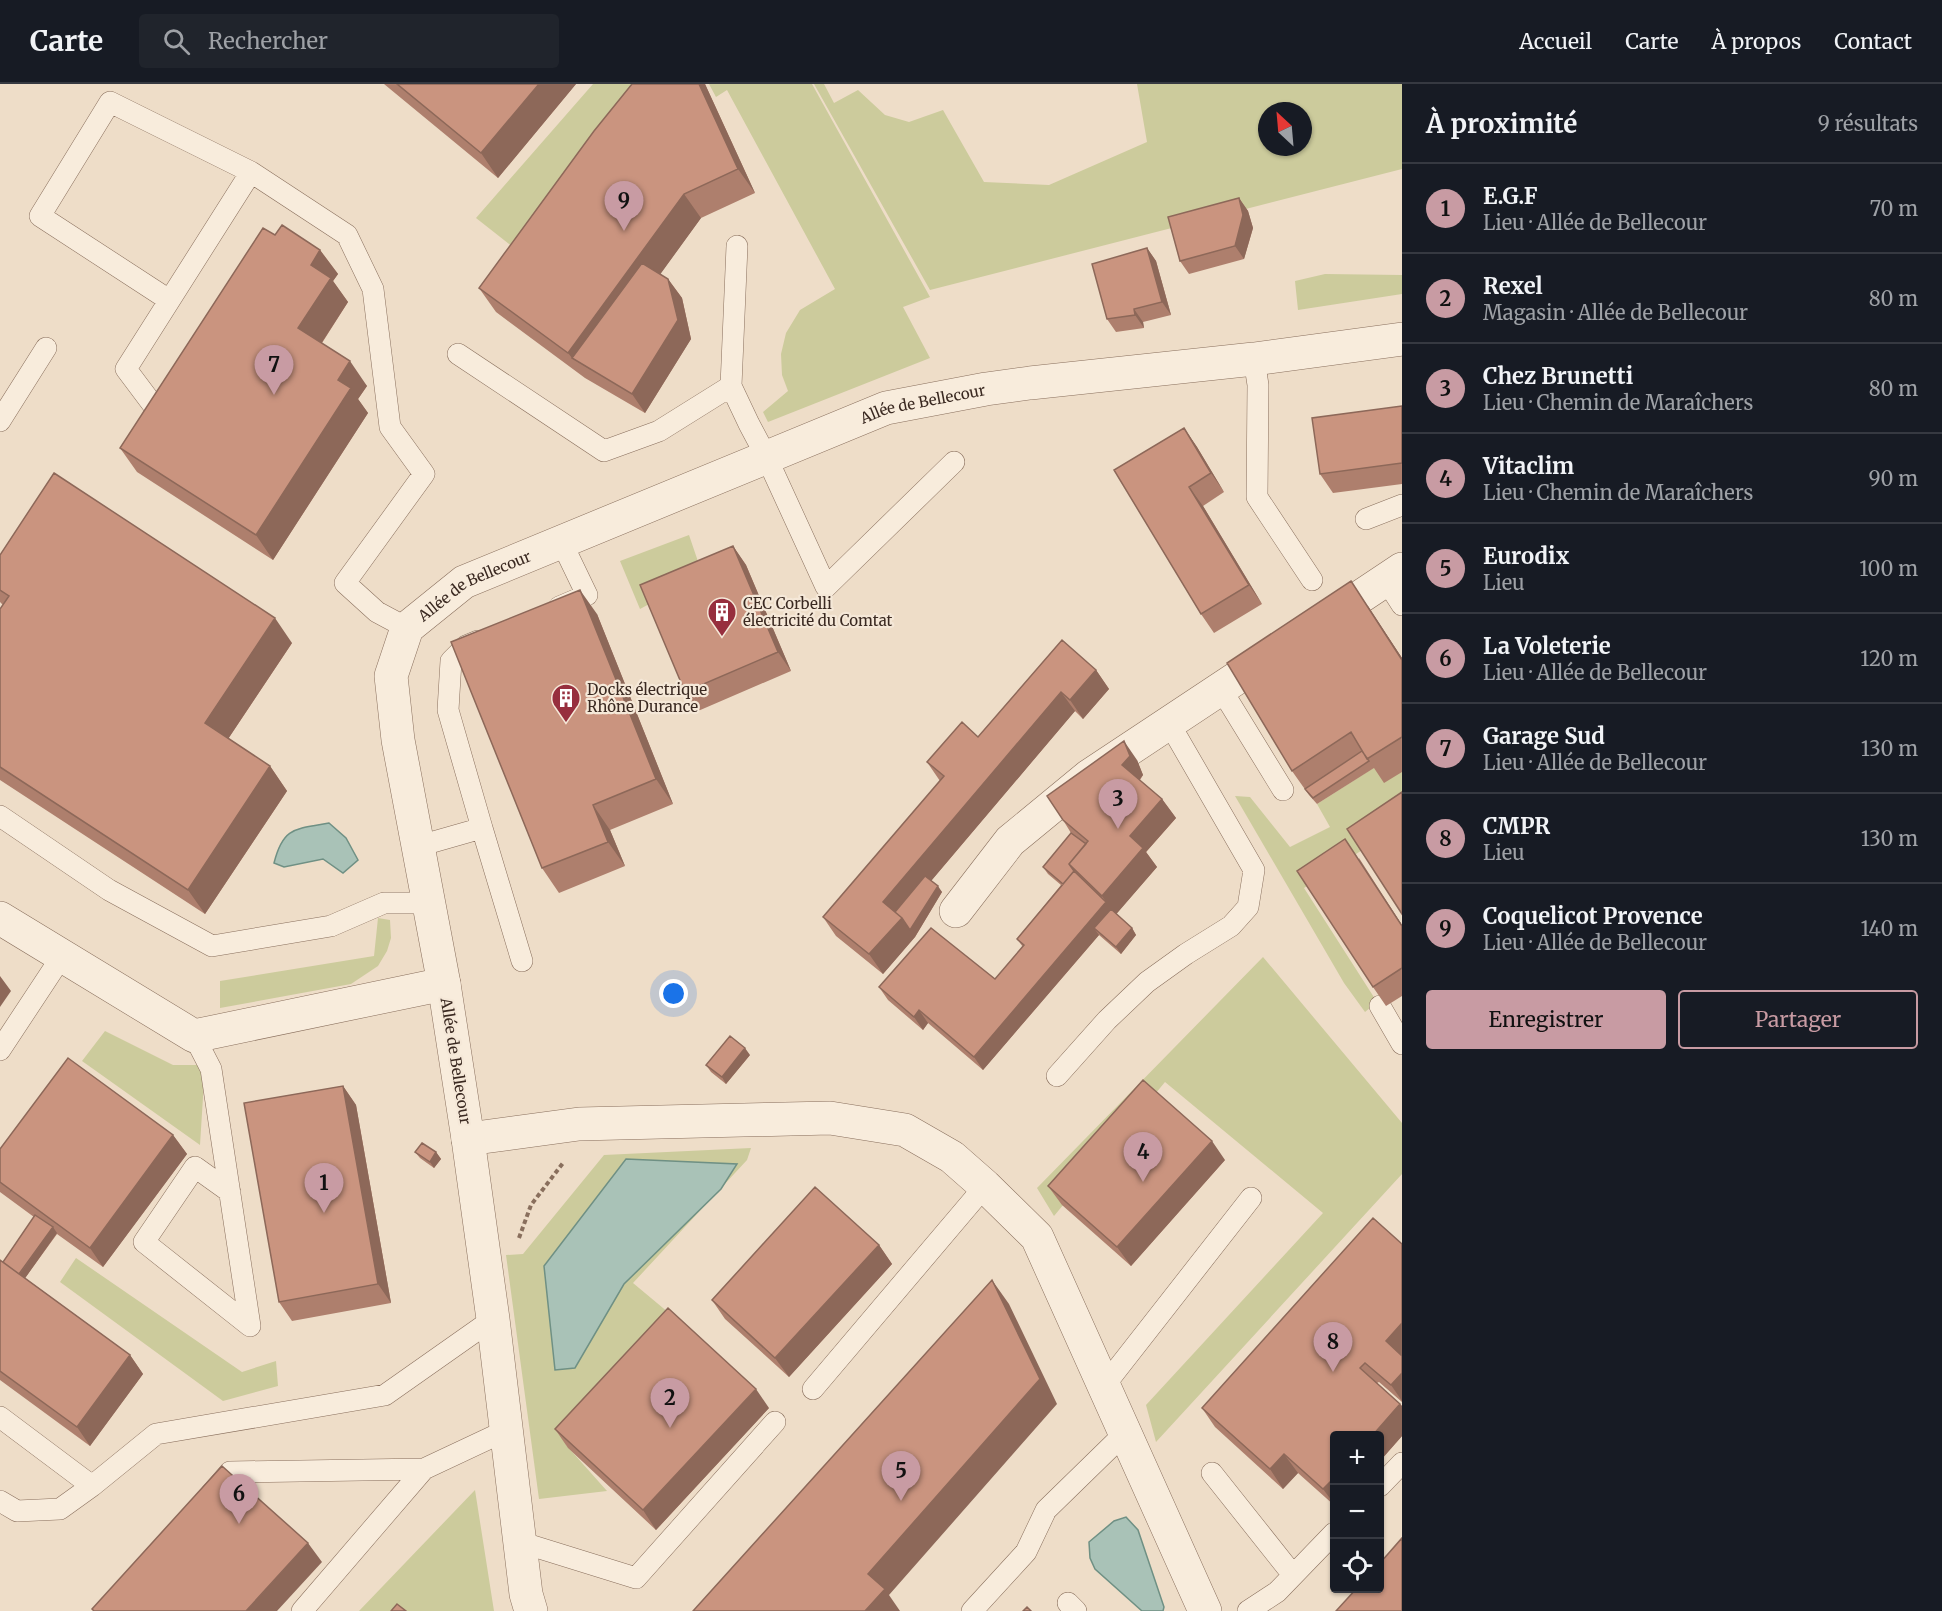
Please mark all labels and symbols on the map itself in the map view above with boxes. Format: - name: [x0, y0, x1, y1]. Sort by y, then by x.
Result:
- north arrow: [1258, 102, 1312, 156]
- pin: 9: [604, 182, 644, 231]
- pin: 7: [254, 346, 294, 395]
- street label: Allée de Bellecour: [856, 380, 987, 428]
- street label: Allée de Bellecour: [413, 546, 534, 626]
- place label: CEC Corbelli électricité du Comtat: [743, 594, 893, 630]
- building icon: CEC Corbelli électricité du Comtat: [706, 596, 738, 638]
- place label: Docks électrique Rhône Durance: [587, 680, 707, 716]
- building icon: Docks électrique Rhône Durance: [550, 682, 582, 724]
- pin: 3: [1098, 780, 1138, 829]
- your location: [659, 979, 688, 1008]
- street label: Allée de Bellecour: [436, 995, 475, 1126]
- pin: 4: [1124, 1132, 1162, 1182]
- pin: 1: [304, 1164, 344, 1213]
- pin: 8: [1314, 1322, 1352, 1372]
- pin: 2: [650, 1378, 690, 1428]
- pin: 5: [882, 1452, 920, 1501]
- pin: 6: [220, 1474, 258, 1524]

